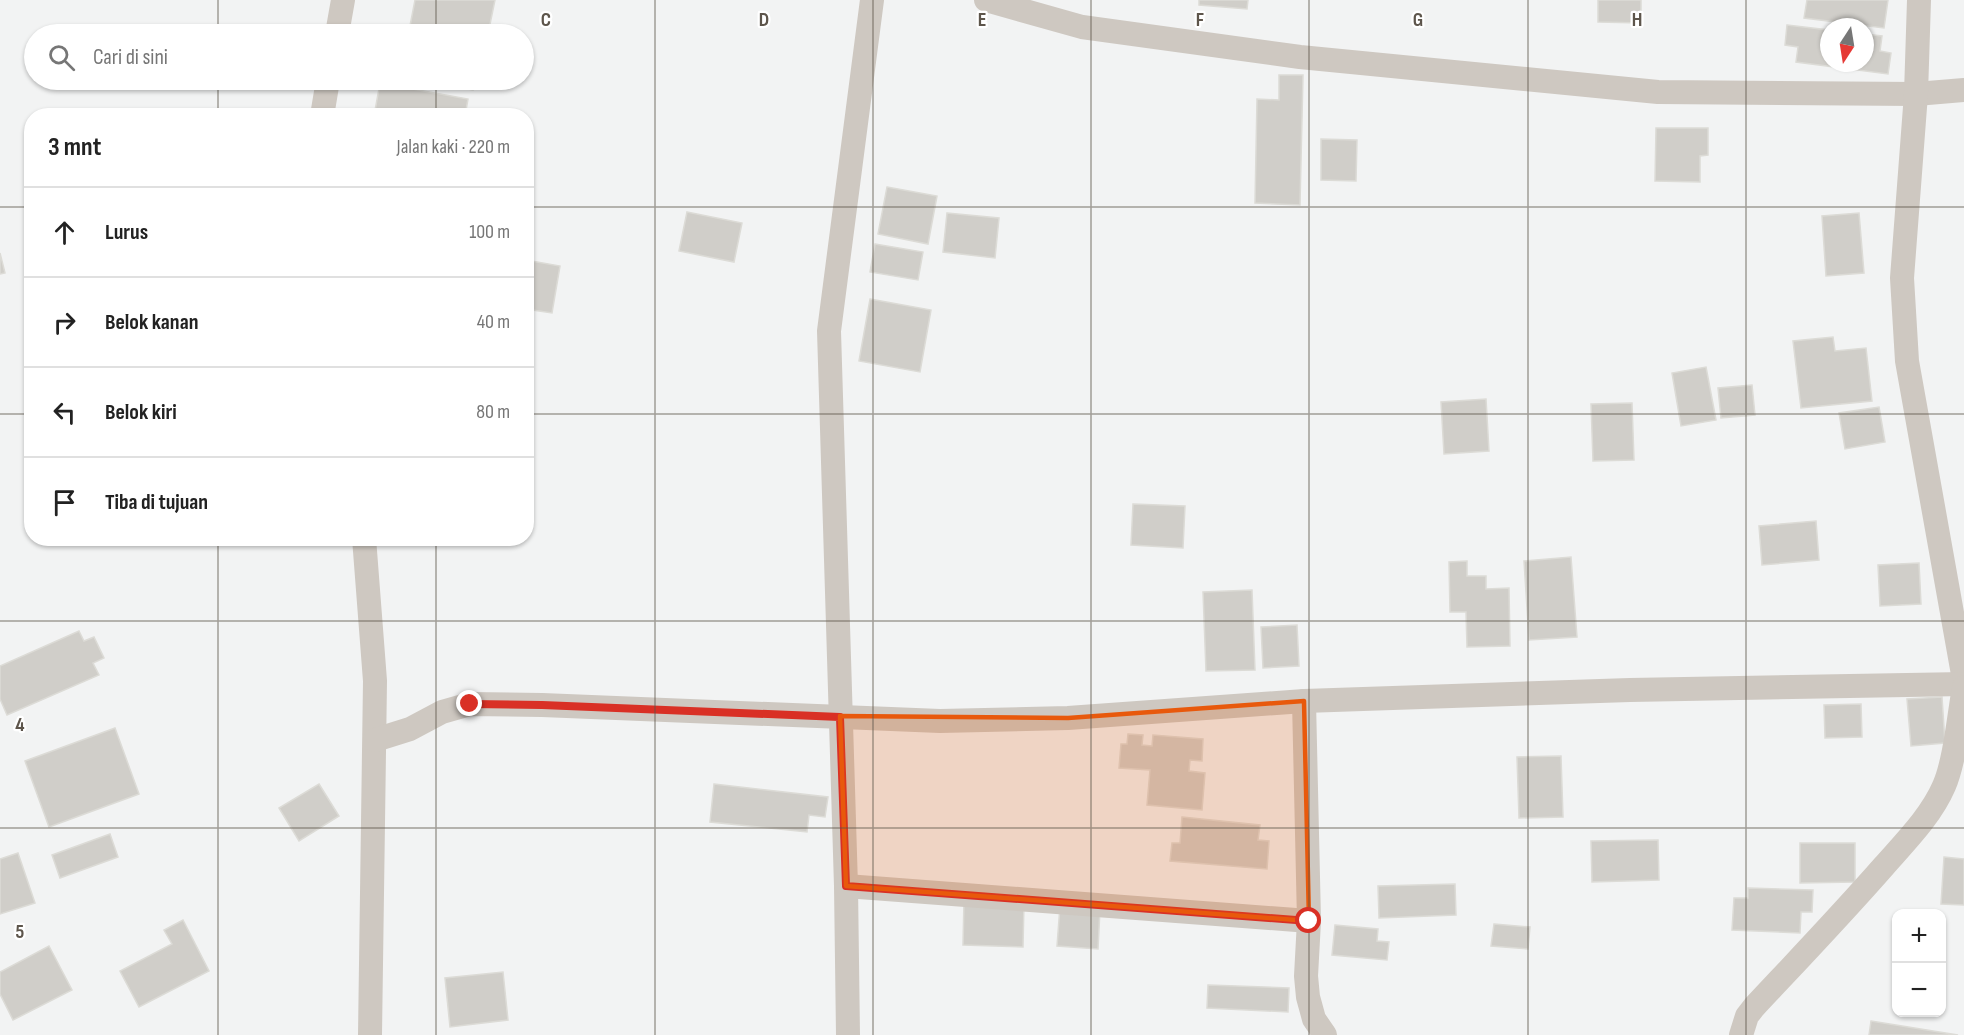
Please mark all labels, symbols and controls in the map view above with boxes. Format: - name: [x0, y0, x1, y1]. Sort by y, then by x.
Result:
- text: C: [541, 8, 551, 32]
- text: D: [759, 8, 769, 32]
- text: E: [978, 8, 986, 32]
- text: F: [1196, 8, 1204, 32]
- text: G: [1413, 8, 1423, 32]
- text: H: [1632, 8, 1642, 32]
- north arrow: [1820, 18, 1874, 72]
- search box: [24, 24, 534, 90]
- icon: search: [45, 41, 78, 74]
- text: Cari di sini: [93, 44, 168, 71]
- text: 3 mnt: [48, 132, 101, 163]
- text: Jalan kaki · 220 m: [397, 135, 510, 159]
- icon: ahead: [48, 216, 81, 249]
- text: Lurus: [105, 219, 148, 246]
- text: 100 m: [469, 220, 510, 244]
- icon: right: [48, 306, 81, 339]
- text: Belok kanan: [105, 309, 198, 336]
- text: 40 m: [477, 310, 510, 334]
- icon: left: [48, 396, 81, 429]
- text: Belok kiri: [105, 399, 177, 426]
- text: 80 m: [476, 400, 510, 424]
- icon: arrive: [48, 486, 81, 519]
- text: Tiba di tujuan: [105, 489, 208, 516]
- route end: [456, 690, 482, 716]
- text: 4: [15, 713, 25, 737]
- route start: [1295, 907, 1321, 933]
- map controls: [1892, 909, 1946, 1017]
- button: +: [1892, 909, 1946, 963]
- text: 5: [16, 920, 25, 944]
- button: −: [1892, 963, 1946, 1017]

